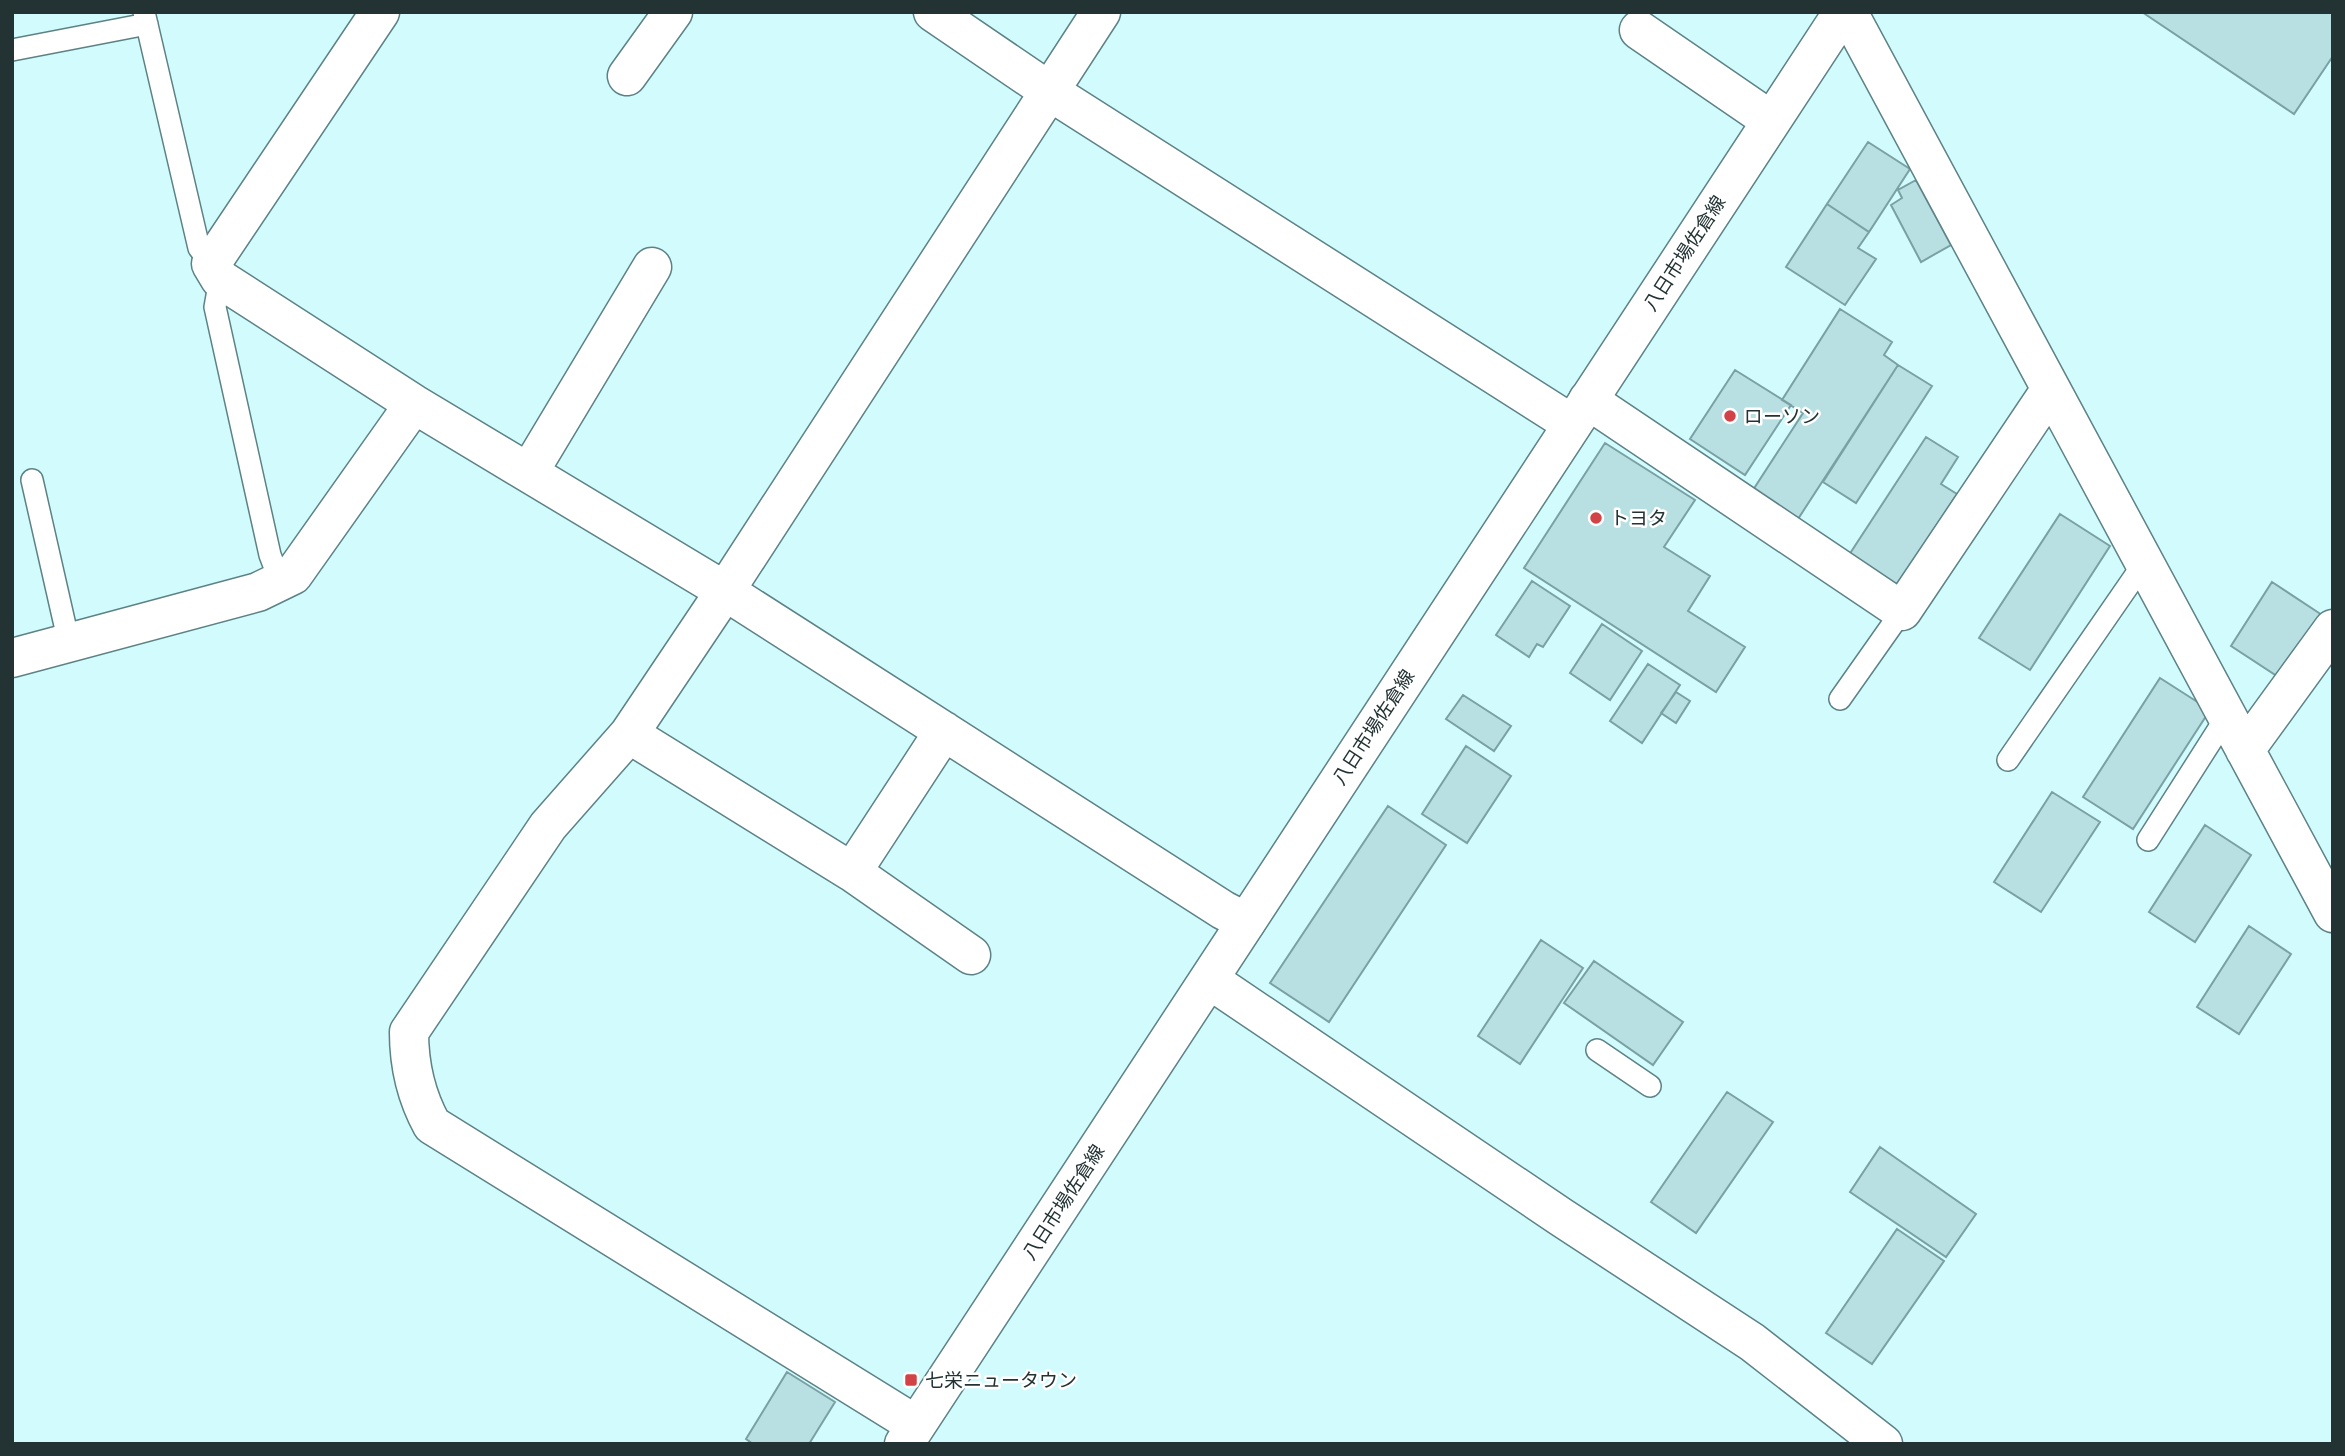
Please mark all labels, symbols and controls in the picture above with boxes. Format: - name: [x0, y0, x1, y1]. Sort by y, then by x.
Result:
- street label: 八日市場佐倉線: [1637, 190, 1731, 316]
- place label: ローソン: [1744, 403, 1820, 429]
- marker: ローソン: [1722, 408, 1738, 424]
- place label: トヨタ: [1610, 505, 1667, 531]
- marker: トヨタ: [1588, 510, 1604, 526]
- street label: 八日市場佐倉線: [1326, 664, 1420, 790]
- street label: 八日市場佐倉線: [1016, 1139, 1110, 1265]
- place label: 七栄ニュータウン: [925, 1367, 1077, 1393]
- marker: 七栄ニュータウン: [903, 1372, 919, 1388]

